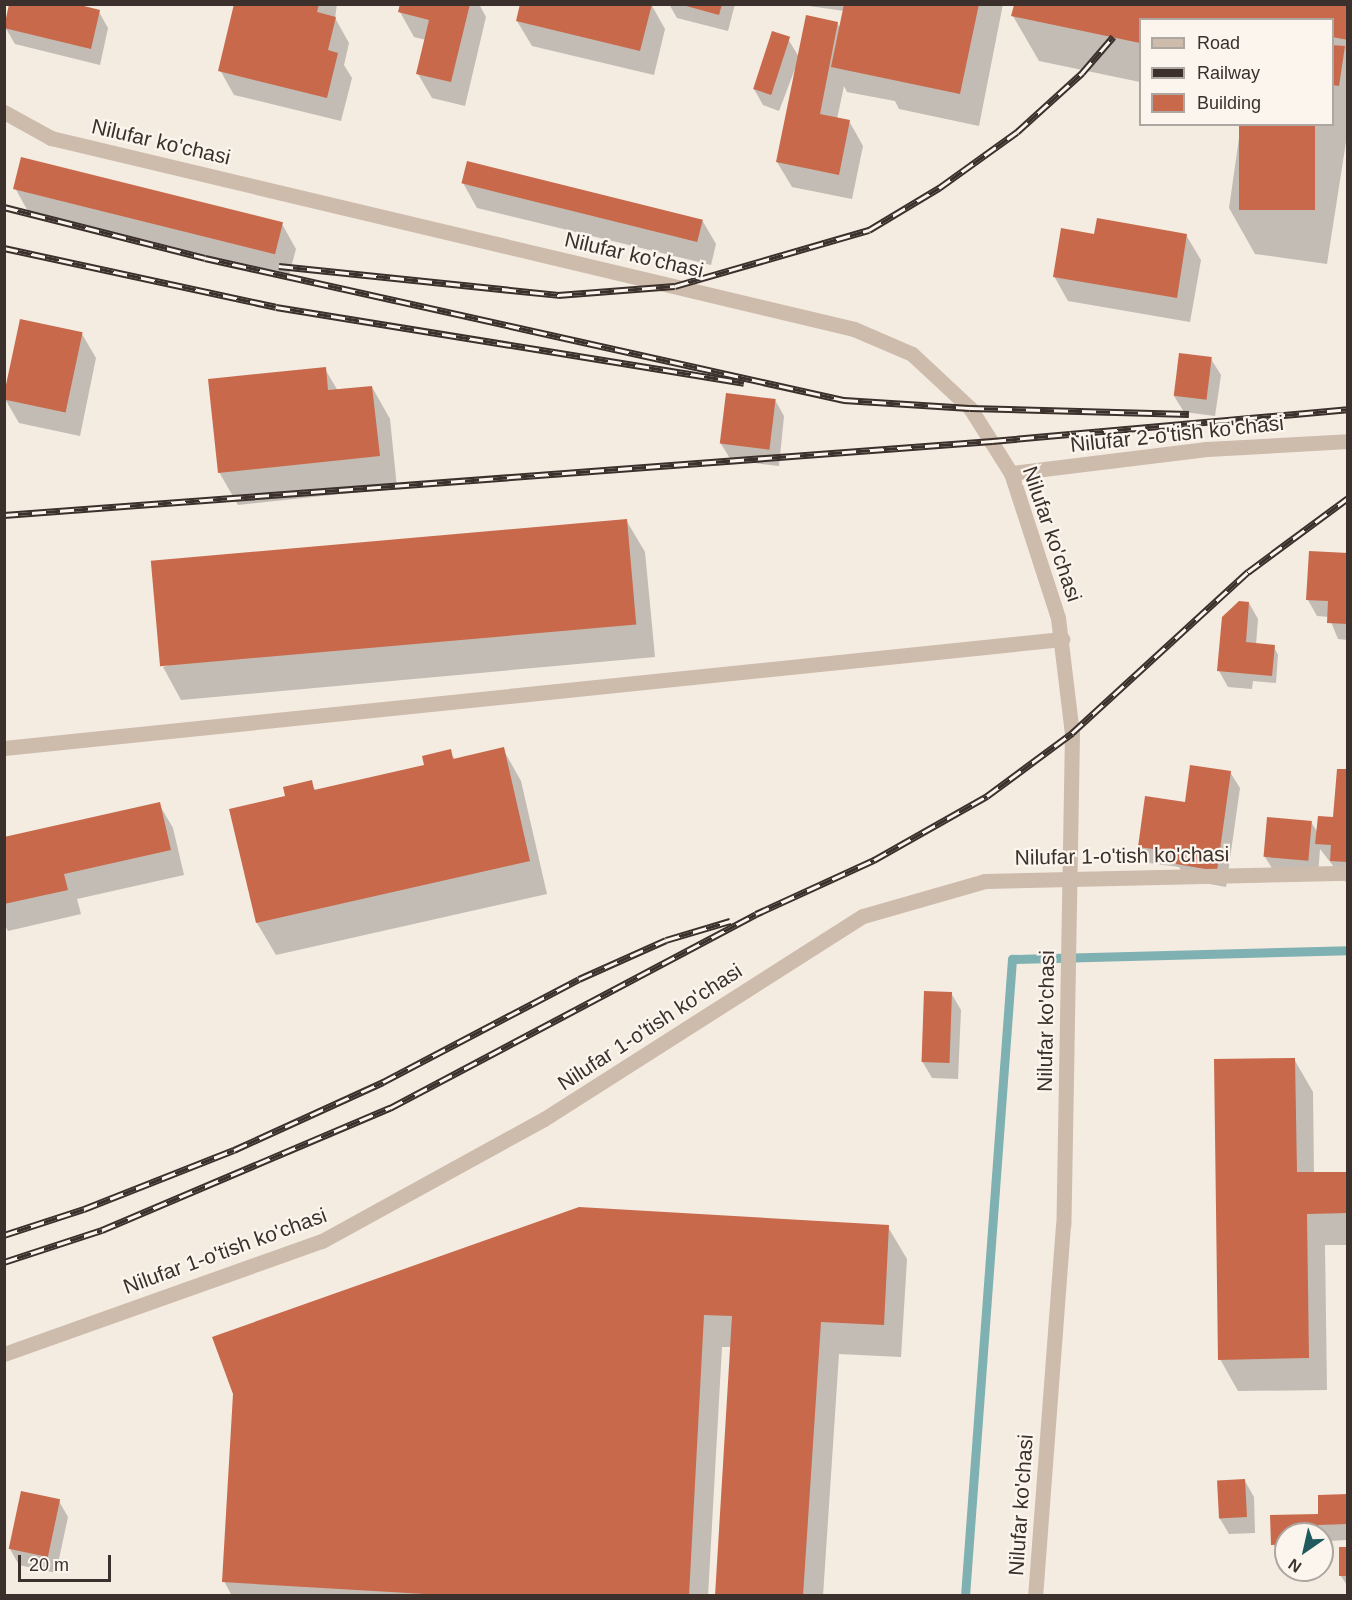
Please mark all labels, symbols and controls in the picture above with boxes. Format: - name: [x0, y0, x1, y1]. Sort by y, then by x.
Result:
- legend: [1139, 18, 1334, 126]
- text: Road: [1197, 33, 1240, 53]
- text: Railway: [1197, 63, 1260, 83]
- text: Building: [1197, 93, 1261, 113]
- street label: Nilufar ko'chasi: [89, 114, 233, 170]
- street label: Nilufar ko'chasi: [562, 227, 706, 283]
- street label: Nilufar 2-o'tish ko'chasi: [1069, 410, 1285, 458]
- street label: Nilufar ko'chasi: [1017, 463, 1087, 605]
- street label: Nilufar 1-o'tish ko'chasi: [1014, 842, 1230, 870]
- street label: Nilufar ko'chasi: [1032, 950, 1060, 1092]
- street label: Nilufar 1-o'tish ko'chasi: [553, 958, 747, 1096]
- street label: Nilufar 1-o'tish ko'chasi: [120, 1202, 330, 1300]
- street label: Nilufar ko'chasi: [1003, 1433, 1039, 1577]
- north arrow: [1274, 1522, 1334, 1582]
- scale bar: [21, 1543, 114, 1581]
- text: 20 m: [29, 1555, 69, 1575]
- text: N: [1285, 1555, 1304, 1576]

